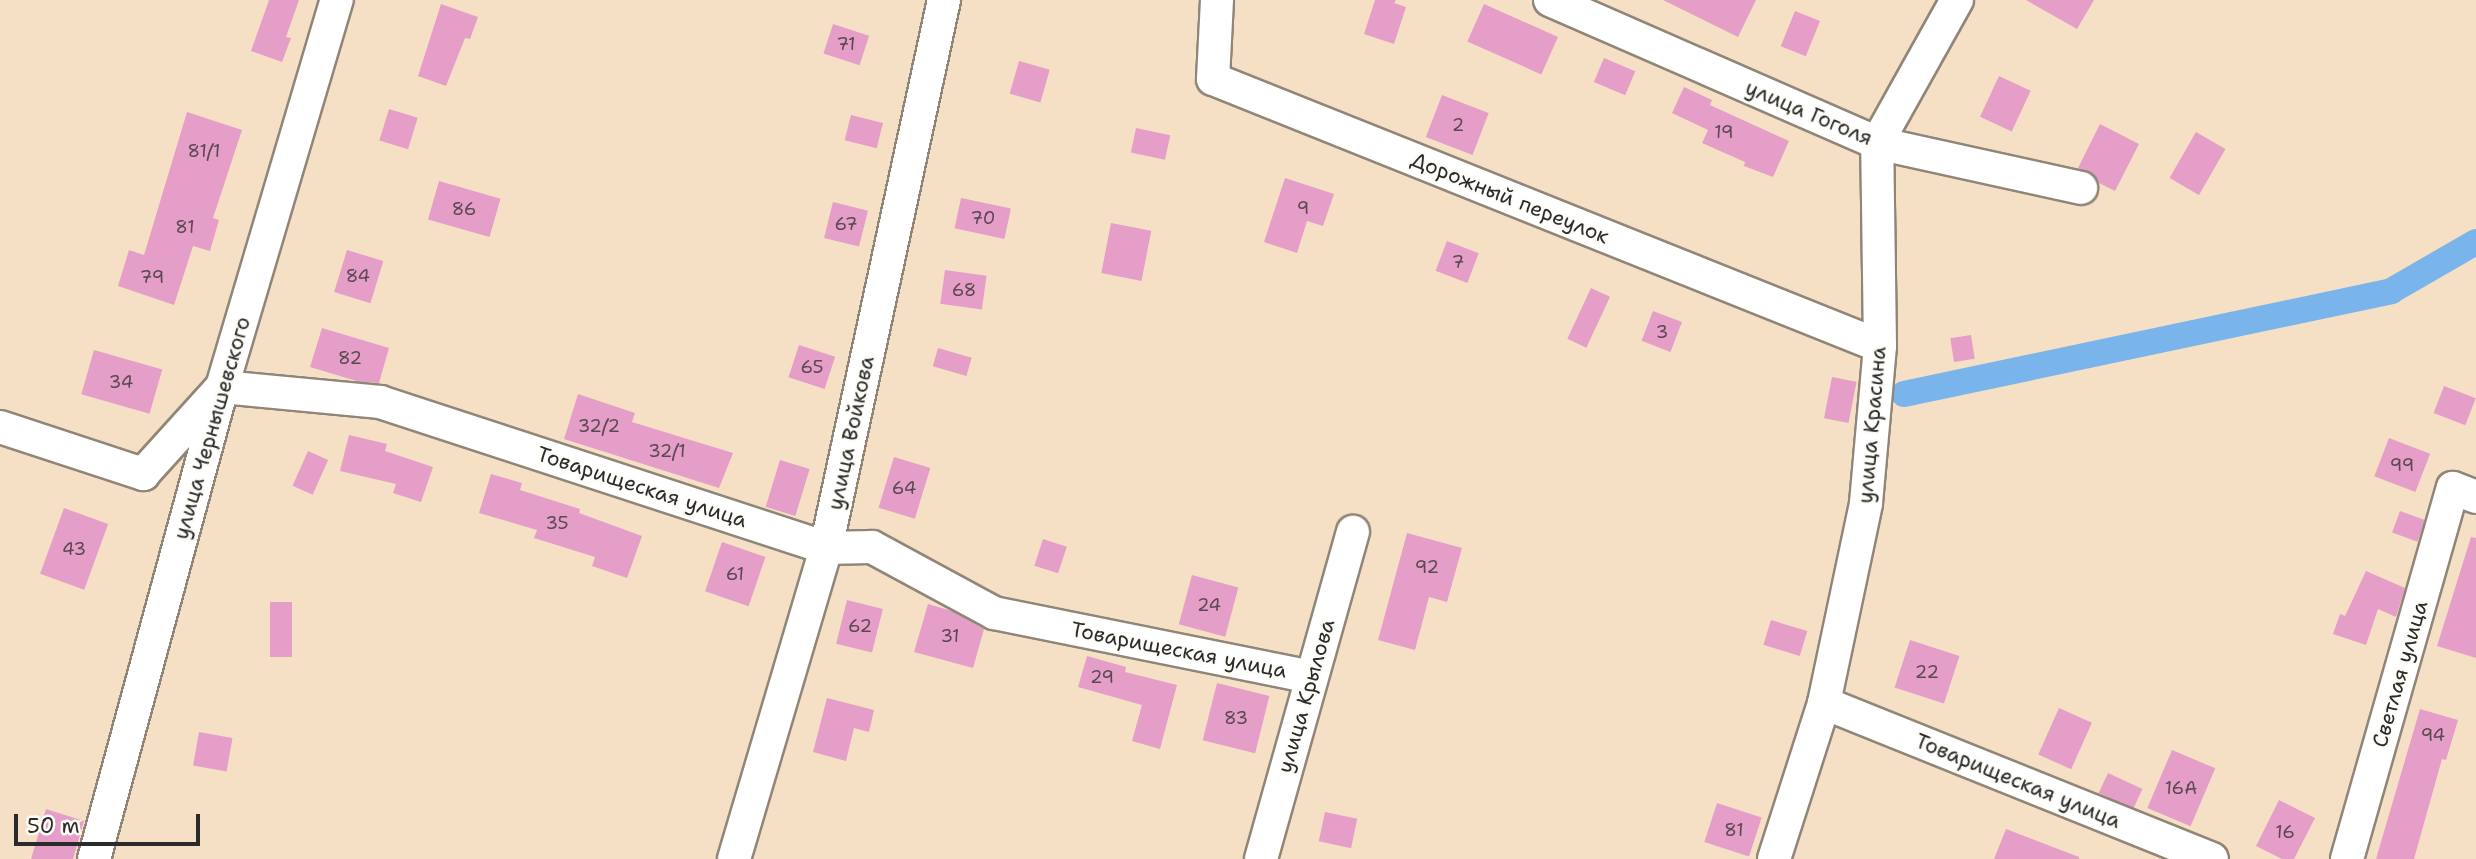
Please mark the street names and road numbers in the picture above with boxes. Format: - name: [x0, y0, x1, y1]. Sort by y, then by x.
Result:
- street label: улица Гоголя: [1742, 75, 1876, 151]
- street label: Дорожный переулок: [1407, 147, 1613, 249]
- street label: улица Чернышевского: [168, 314, 256, 542]
- street label: улица Красина: [1853, 346, 1891, 504]
- street label: улица Войкова: [822, 354, 880, 512]
- street label: Товарищеская улица: [534, 441, 750, 533]
- street label: Светлая улица: [2367, 598, 2433, 750]
- street label: улица Крылова: [1272, 616, 1340, 776]
- street label: Товарищеская улица: [1069, 617, 1289, 683]
- street label: Товарищеская улица: [1912, 728, 2124, 834]

